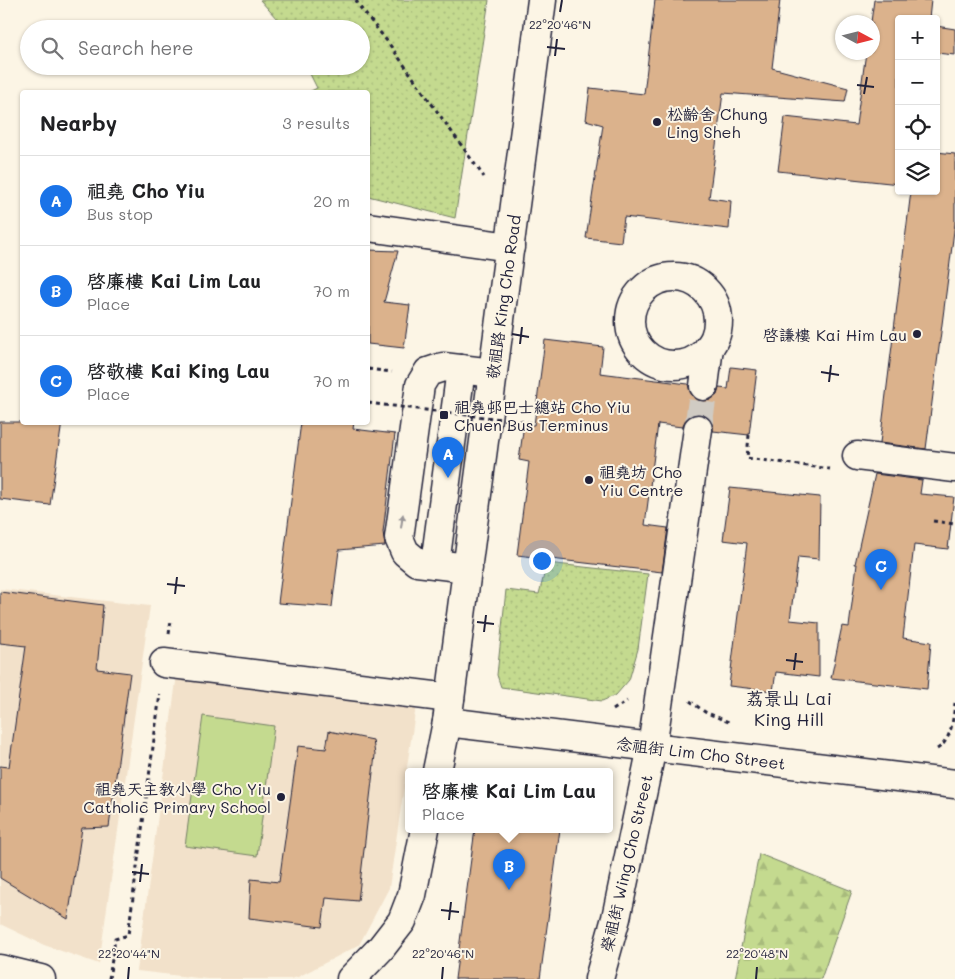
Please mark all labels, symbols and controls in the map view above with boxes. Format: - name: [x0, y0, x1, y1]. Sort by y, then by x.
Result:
- north arrow: [835, 15, 880, 60]
- map controls: [895, 15, 940, 195]
- button: +: [895, 15, 940, 60]
- text: 22°20'46"N: [529, 16, 591, 32]
- search box: [20, 20, 370, 75]
- icon: search: [38, 34, 66, 62]
- text: Search here: [78, 35, 194, 60]
- button: −: [895, 60, 940, 105]
- place label: 松齡舍 Chung Ling Sheh: [667, 103, 767, 142]
- button: locate: [895, 105, 940, 150]
- text: Nearby: [40, 109, 117, 136]
- text: 3 results: [282, 112, 350, 133]
- marker: 松齡舍 Chung Ling Sheh: [651, 116, 663, 128]
- button: layers: [895, 150, 940, 195]
- text: 祖堯 Cho Yiu: [87, 178, 205, 203]
- text: A: [50, 190, 62, 211]
- text: 20 m: [313, 190, 350, 211]
- text: Bus stop: [87, 203, 153, 224]
- street label: 敬祖路 King Cho Road: [481, 213, 525, 381]
- text: 啓廉樓 Kai Lim Lau: [87, 268, 261, 293]
- text: B: [51, 280, 61, 301]
- text: 70 m: [313, 280, 350, 301]
- text: Place: [87, 293, 130, 314]
- place label: 啓謙樓 Kai Him Lau: [763, 324, 907, 345]
- marker: 啓謙樓 Kai Him Lau: [911, 328, 923, 340]
- text: 啓敬樓 Kai King Lau: [87, 358, 270, 383]
- text: C: [50, 370, 62, 391]
- text: 70 m: [313, 370, 350, 391]
- text: Place: [87, 383, 130, 404]
- place label: 祖堯邨巴士總站 Cho Yiu Chuen Bus Terminus: [454, 396, 630, 435]
- marker: 祖堯邨巴士總站 Cho Yiu Chuen Bus Terminus: [438, 409, 450, 421]
- pin: A: [432, 437, 464, 478]
- place label: 祖堯坊 Cho Yiu Centre: [599, 461, 683, 500]
- marker: 祖堯坊 Cho Yiu Centre: [583, 474, 595, 486]
- one-way arrow: [398, 512, 406, 528]
- your location: [529, 548, 555, 574]
- pin: C: [865, 549, 897, 590]
- district label: 荔景山 Lai King Hill: [746, 686, 832, 731]
- street label: 念祖街 Lim Cho Street: [615, 732, 787, 774]
- popup: [405, 768, 613, 833]
- street label: 榮祖街 Wing Cho Street: [595, 772, 657, 954]
- place label: 祖堯天主教小學 Cho Yiu Catholic Primary School: [83, 778, 271, 817]
- text: 啓廉樓 Kai Lim Lau: [422, 778, 596, 803]
- marker: 祖堯天主教小學 Cho Yiu Catholic Primary School: [275, 791, 287, 803]
- text: Place: [422, 803, 465, 824]
- pin: B: [493, 849, 525, 890]
- text: 22°20'44"N: [98, 945, 160, 961]
- text: 22°20'46"N: [412, 945, 474, 961]
- text: 22°20'48"N: [726, 945, 788, 961]

